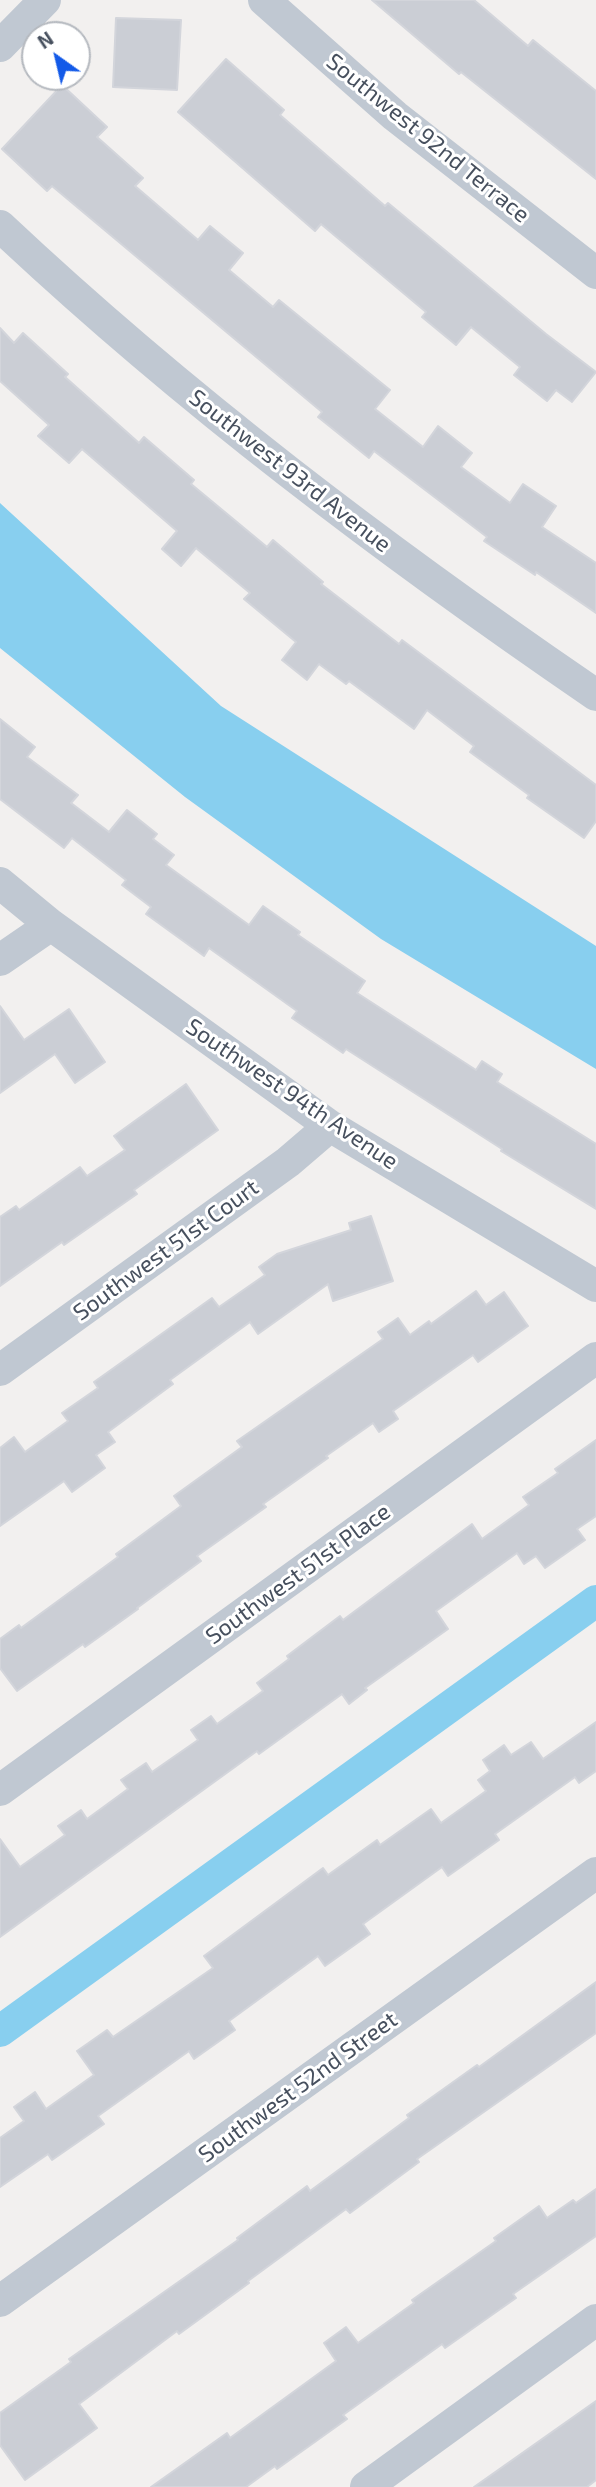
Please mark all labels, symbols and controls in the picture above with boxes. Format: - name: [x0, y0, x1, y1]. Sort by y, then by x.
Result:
- north arrow: [21, 21, 91, 91]
- text: N: [33, 26, 57, 53]
- street label: Southwest 92nd Terrace: [321, 48, 535, 228]
- street label: Southwest 93rd Avenue: [184, 384, 396, 558]
- street label: Southwest 94th Avenue: [181, 1013, 403, 1175]
- street label: Southwest 51st Court: [68, 1173, 264, 1327]
- street label: Southwest 51st Place: [200, 1498, 396, 1650]
- street label: Southwest 52nd Street: [193, 2006, 403, 2168]

